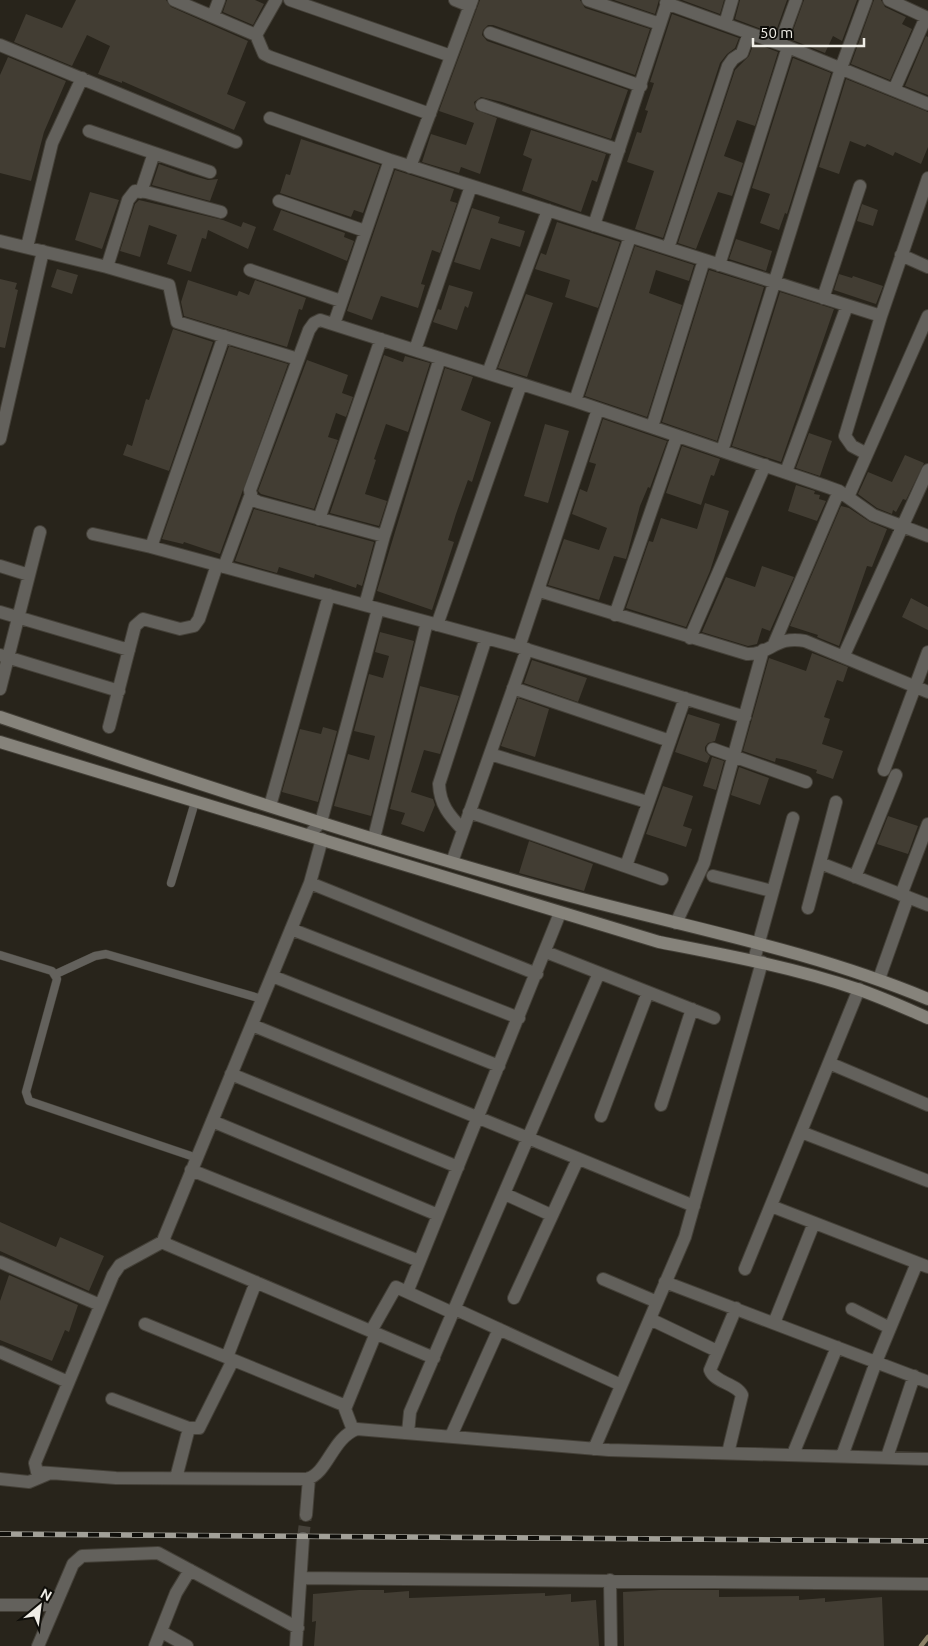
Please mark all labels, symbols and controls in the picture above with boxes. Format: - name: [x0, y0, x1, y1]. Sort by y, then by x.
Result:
- scale bar: [753, 15, 864, 47]
- text: 50 m: [760, 24, 793, 41]
- north arrow: [15, 1581, 65, 1631]
- text: N: [38, 1585, 55, 1604]

